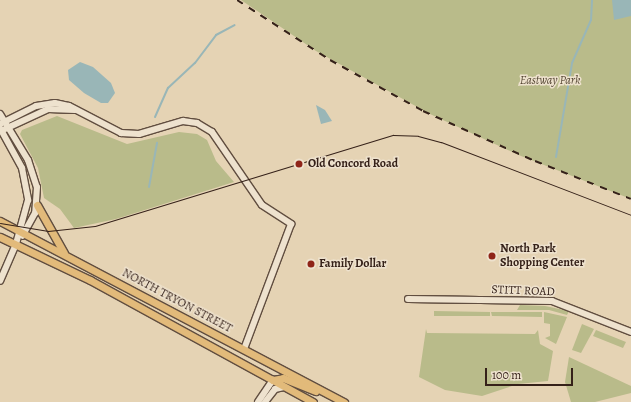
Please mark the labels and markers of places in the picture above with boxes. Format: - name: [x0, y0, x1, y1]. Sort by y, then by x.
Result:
- place label: Old Concord Road: [308, 157, 398, 171]
- marker: Old Concord Road: [293, 158, 305, 170]
- place label: North Park Shopping Center: [500, 242, 584, 270]
- marker: North Park Shopping Center: [487, 251, 497, 261]
- place label: Family Dollar: [319, 257, 387, 271]
- marker: Family Dollar: [306, 259, 316, 269]

